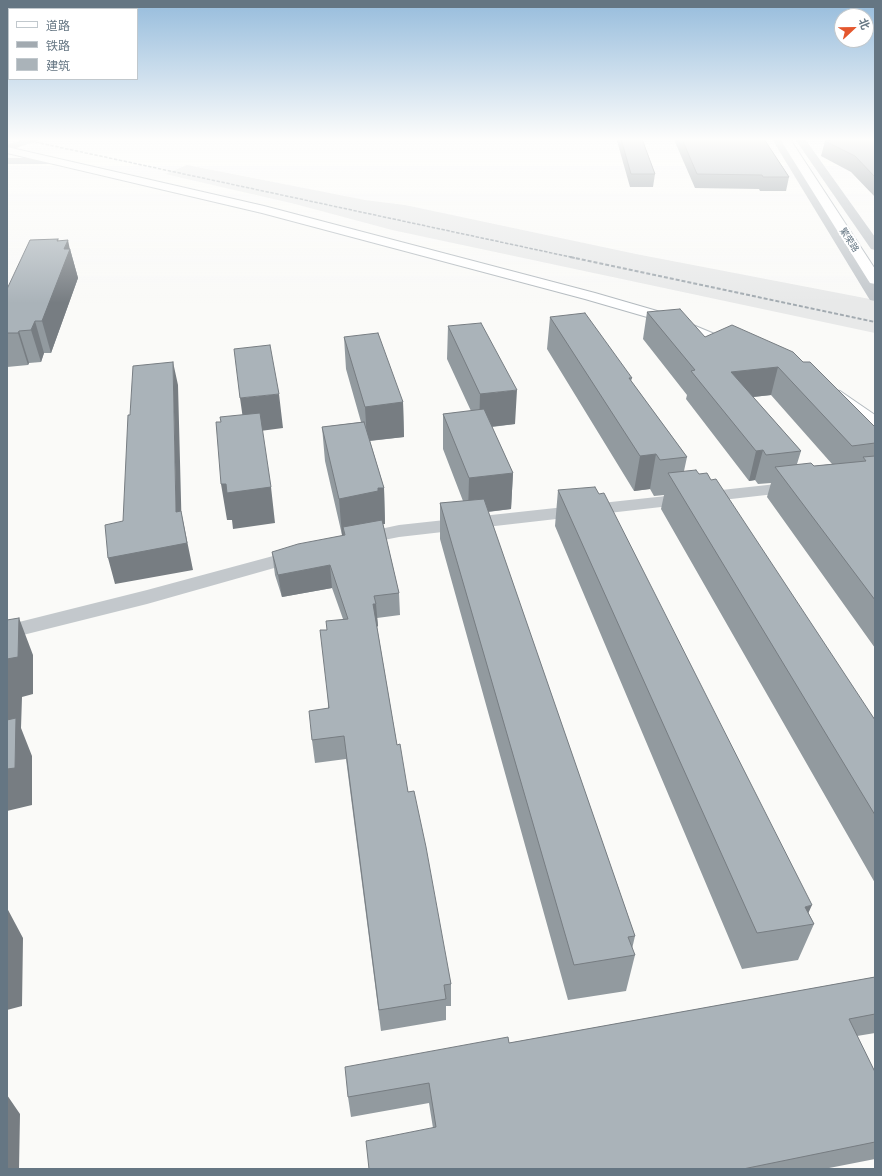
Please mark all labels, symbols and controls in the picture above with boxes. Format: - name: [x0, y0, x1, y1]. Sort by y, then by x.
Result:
- legend: [8, 8, 138, 80]
- north arrow: [834, 8, 874, 48]
- text: 北: [856, 16, 873, 32]
- text: 道路: [46, 18, 70, 33]
- text: 铁路: [46, 38, 70, 53]
- text: 建筑: [46, 58, 70, 73]
- street label: 繁荣路: [837, 226, 861, 254]

